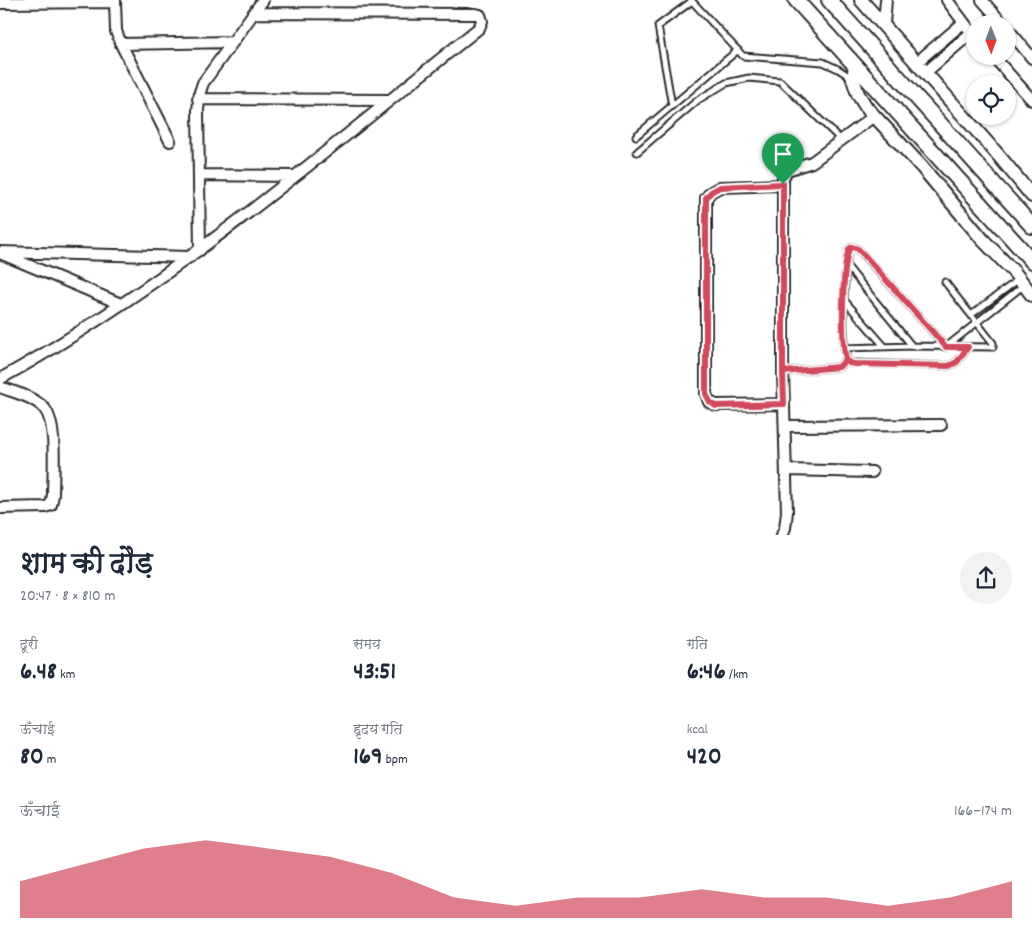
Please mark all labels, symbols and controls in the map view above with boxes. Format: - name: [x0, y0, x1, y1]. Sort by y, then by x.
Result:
- north arrow: [966, 15, 1016, 65]
- map controls: [966, 15, 1016, 125]
- button: locate: [966, 75, 1016, 125]
- pin: [762, 133, 804, 184]
- icon: arrive: [769, 140, 797, 168]
- text: शाम की दौड़: [20, 546, 153, 586]
- button: share: [960, 552, 1012, 604]
- text: 20:47 · 8 × 810 m: [20, 585, 115, 608]
- text: दूरी: [20, 635, 38, 655]
- text: समय: [353, 635, 381, 655]
- text: गति: [687, 635, 708, 655]
- text: 6.48: [20, 655, 57, 691]
- text: 43:51: [353, 655, 396, 691]
- text: 6:46: [687, 655, 726, 691]
- text: km: [57, 665, 75, 685]
- text: /km: [726, 665, 748, 685]
- text: ऊँचाई: [20, 720, 55, 740]
- text: हृदय गति: [353, 720, 402, 740]
- text: kcal: [687, 720, 708, 740]
- text: 80: [20, 740, 44, 776]
- text: 169: [353, 740, 383, 776]
- text: 420: [687, 740, 722, 776]
- text: m: [44, 750, 56, 770]
- text: bpm: [383, 750, 408, 770]
- text: ऊँचाई: [20, 800, 60, 823]
- text: 166–174 m: [954, 800, 1012, 823]

